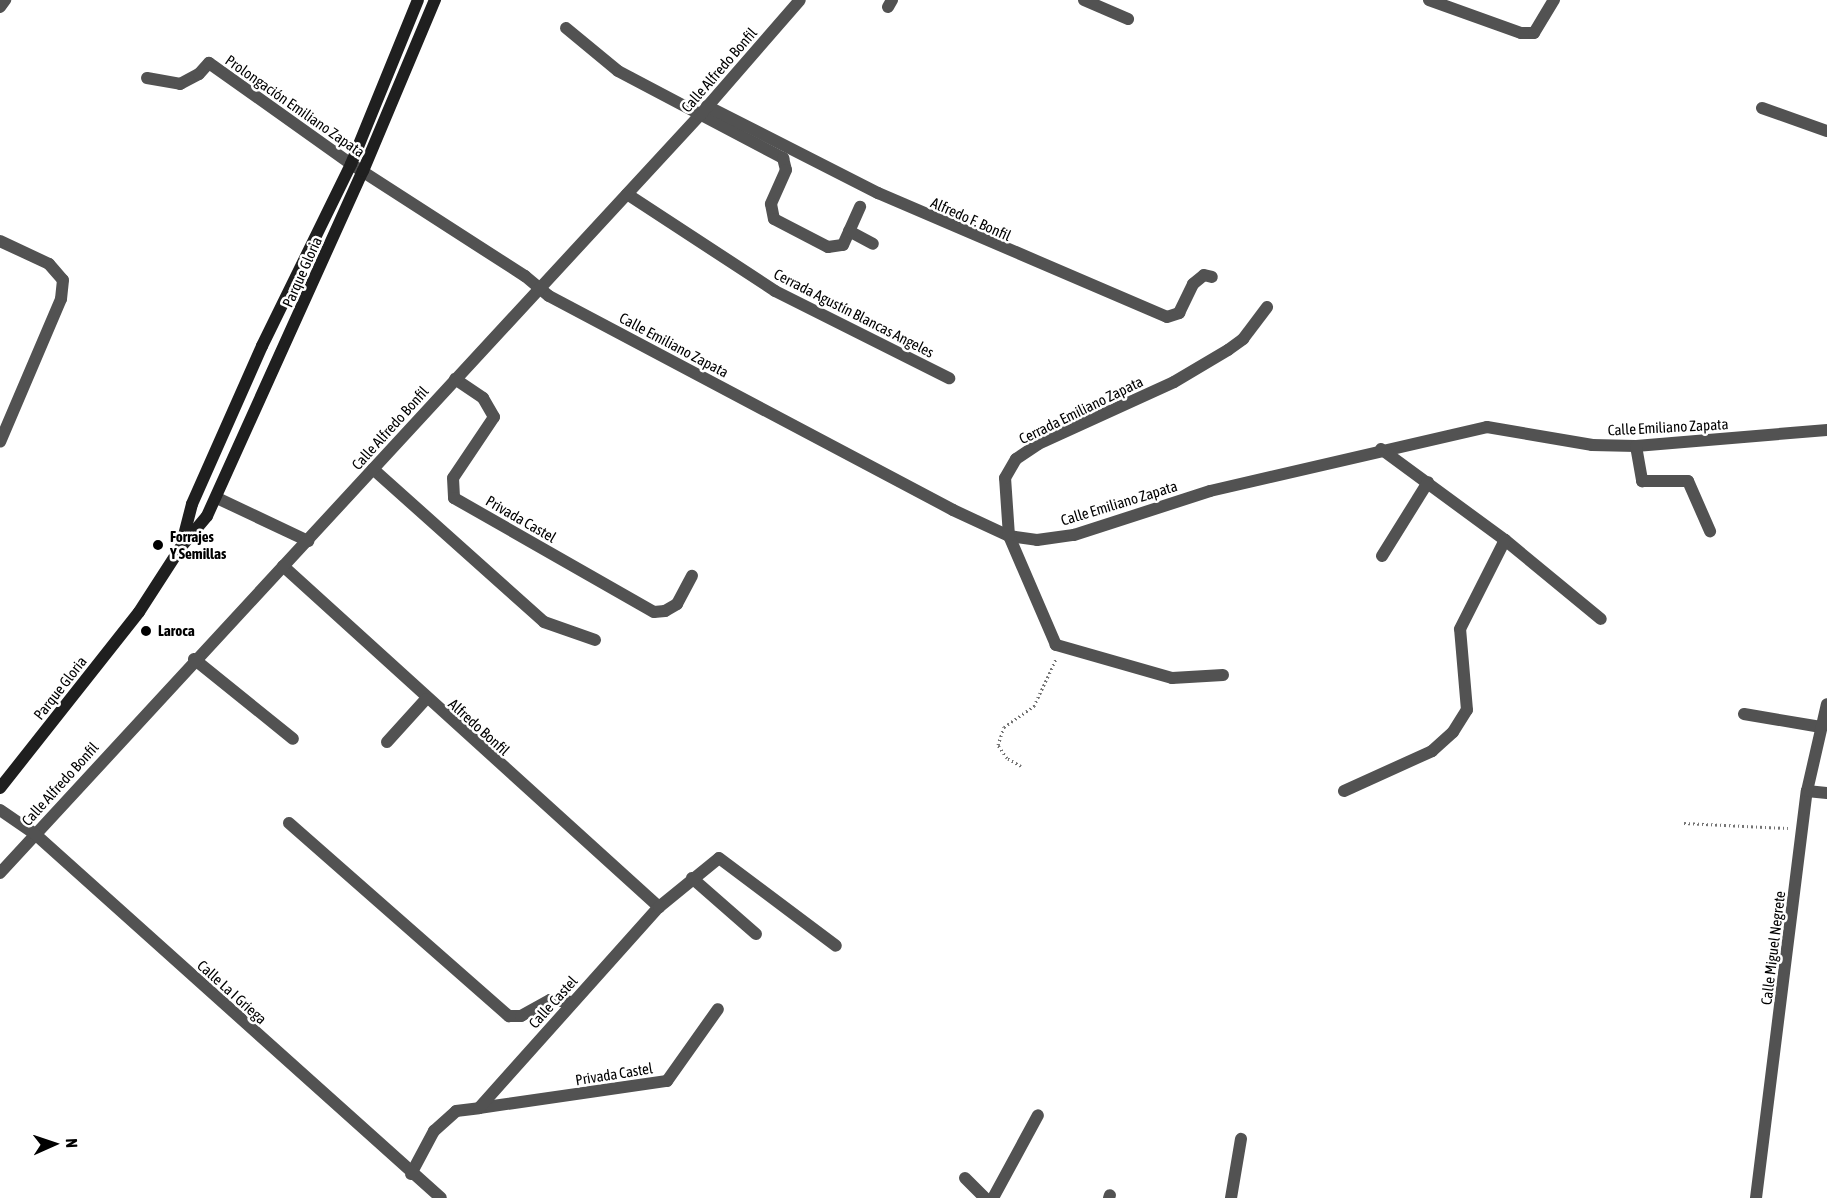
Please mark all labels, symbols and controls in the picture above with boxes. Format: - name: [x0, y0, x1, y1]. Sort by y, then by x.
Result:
- street label: Calle Alfredo Bonfil: [677, 24, 761, 116]
- street label: Prolongación Emiliano Zapata: [222, 51, 368, 161]
- street label: Alfredo F. Bonfil: [928, 193, 1014, 245]
- street label: Parque Gloria: [278, 234, 326, 310]
- street label: Cerrada Agustín Blancas Angeles: [771, 265, 937, 361]
- street label: Calle Emiliano Zapata: [616, 309, 732, 381]
- street label: Cerrada Emiliano Zapata: [1016, 372, 1146, 448]
- street label: Calle Alfredo Bonfil: [348, 383, 432, 473]
- street label: Calle Emiliano Zapata: [1607, 415, 1729, 439]
- street label: Calle Emiliano Zapata: [1059, 477, 1179, 529]
- street label: Privada Castel: [483, 492, 559, 546]
- place label: Forrajes Y Semillas: [170, 527, 226, 562]
- marker: Forrajes Y Semillas: [151, 538, 165, 552]
- place label: Laroca: [158, 622, 195, 640]
- marker: Laroca: [139, 624, 153, 638]
- street label: Parque Gloria: [30, 653, 90, 723]
- street label: Alfredo Bonfil: [445, 695, 513, 759]
- street label: Calle Alfredo Bonfil: [18, 739, 102, 829]
- street label: Calle Miguel Negrete: [1757, 890, 1789, 1006]
- street label: Calle La I Griega: [194, 956, 270, 1028]
- street label: Calle Castel: [525, 972, 581, 1032]
- street label: Privada Castel: [574, 1059, 654, 1089]
- north arrow: [24, 1114, 84, 1174]
- text: N: [63, 1138, 81, 1148]

